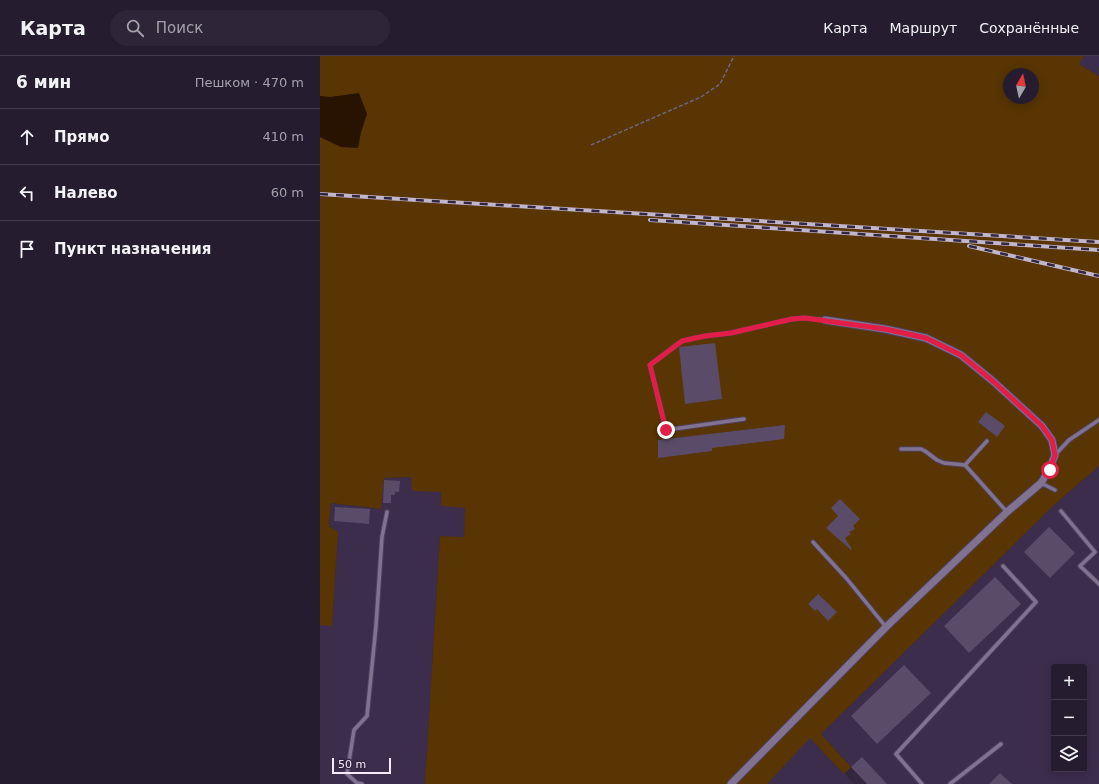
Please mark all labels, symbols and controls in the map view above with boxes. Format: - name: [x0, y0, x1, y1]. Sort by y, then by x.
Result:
- search box: [110, 10, 390, 46]
- text: Карта: [20, 17, 86, 39]
- icon: search: [124, 17, 146, 39]
- text: Поиск: [156, 19, 203, 37]
- text: Карта: [823, 20, 867, 36]
- text: Маршрут: [889, 20, 957, 36]
- text: Сохранённые: [979, 20, 1079, 36]
- north arrow: [1003, 68, 1039, 104]
- text: 6 мин: [16, 72, 71, 92]
- text: Пешком · 470 m: [195, 75, 304, 90]
- icon: ahead: [16, 126, 38, 148]
- text: Прямо: [54, 128, 110, 146]
- text: 410 m: [262, 129, 304, 144]
- icon: left: [16, 182, 38, 204]
- text: Налево: [54, 184, 118, 202]
- text: 60 m: [271, 185, 304, 200]
- icon: arrive: [16, 238, 38, 260]
- text: Пункт назначения: [54, 240, 211, 258]
- route end: [657, 421, 675, 439]
- route start: [1041, 461, 1059, 479]
- map controls: [1051, 664, 1087, 772]
- button: +: [1051, 664, 1087, 700]
- button: −: [1051, 700, 1087, 736]
- button: layers: [1051, 736, 1087, 772]
- scale bar: [332, 756, 391, 775]
- text: 50 m: [338, 758, 366, 771]

